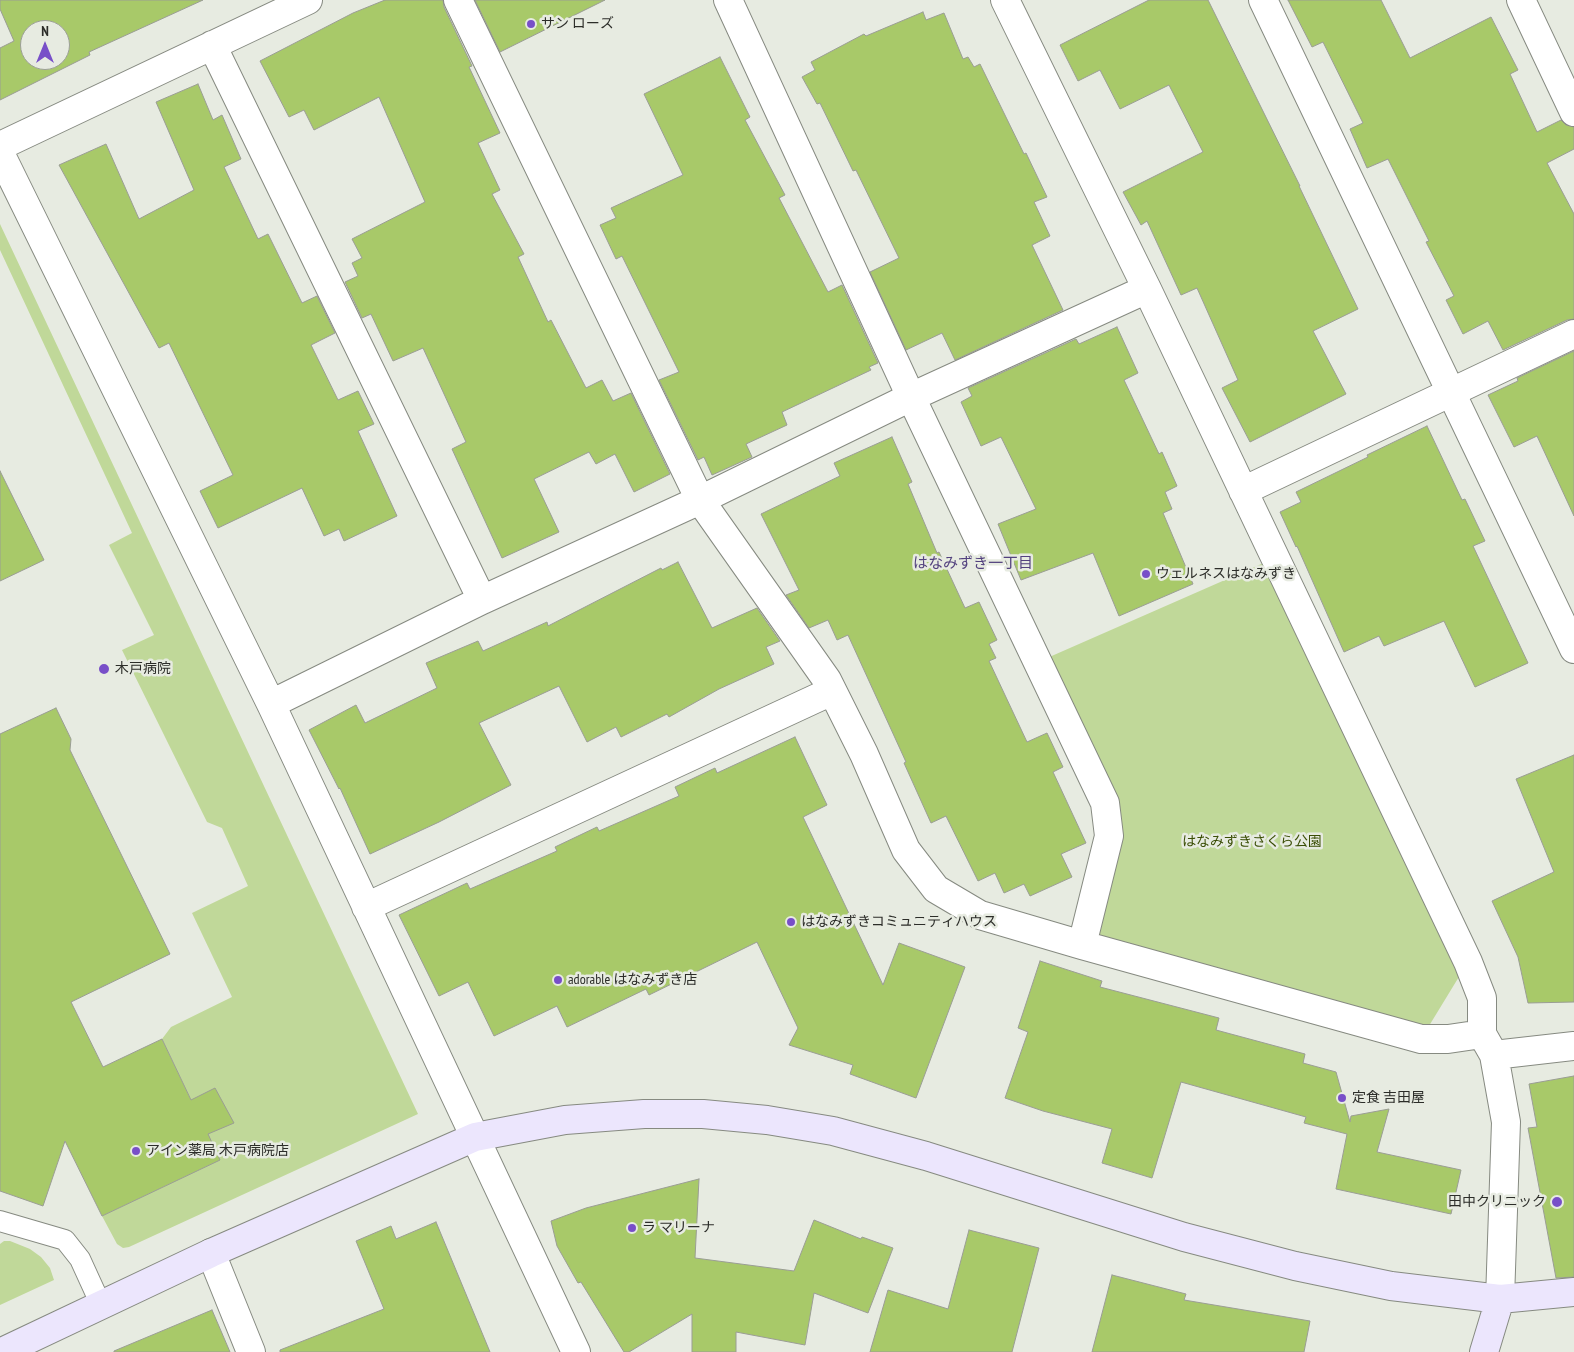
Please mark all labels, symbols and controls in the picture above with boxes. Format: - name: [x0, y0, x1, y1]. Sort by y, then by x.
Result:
- place label: サン ローズ: [541, 16, 614, 32]
- marker: サン ローズ: [525, 18, 537, 30]
- north arrow: [20, 20, 70, 70]
- text: N: [41, 22, 49, 40]
- district label: はなみずき一丁目: [913, 555, 1033, 573]
- place label: ウェルネスはなみずき: [1156, 566, 1296, 582]
- marker: ウェルネスはなみずき: [1140, 568, 1152, 580]
- place label: 木戸病院: [115, 661, 171, 677]
- marker: 木戸病院: [97, 662, 111, 676]
- park label: はなみずきさくら公園: [1182, 834, 1322, 850]
- place label: はなみずきコミュニティハウス: [801, 914, 997, 930]
- marker: はなみずきコミュニティハウス: [785, 916, 797, 928]
- place label: adorable はなみずき店: [568, 972, 697, 988]
- marker: adorable はなみずき店: [552, 974, 564, 986]
- place label: 定食 吉田屋: [1352, 1090, 1425, 1106]
- marker: 定食 吉田屋: [1336, 1092, 1348, 1104]
- place label: アイン薬局 木戸病院店: [146, 1143, 289, 1159]
- marker: アイン薬局 木戸病院店: [130, 1145, 142, 1157]
- place label: 田中クリニック: [1448, 1194, 1546, 1210]
- marker: 田中クリニック: [1550, 1195, 1564, 1209]
- place label: ラ マリーナ: [642, 1220, 715, 1236]
- marker: ラ マリーナ: [626, 1222, 638, 1234]

